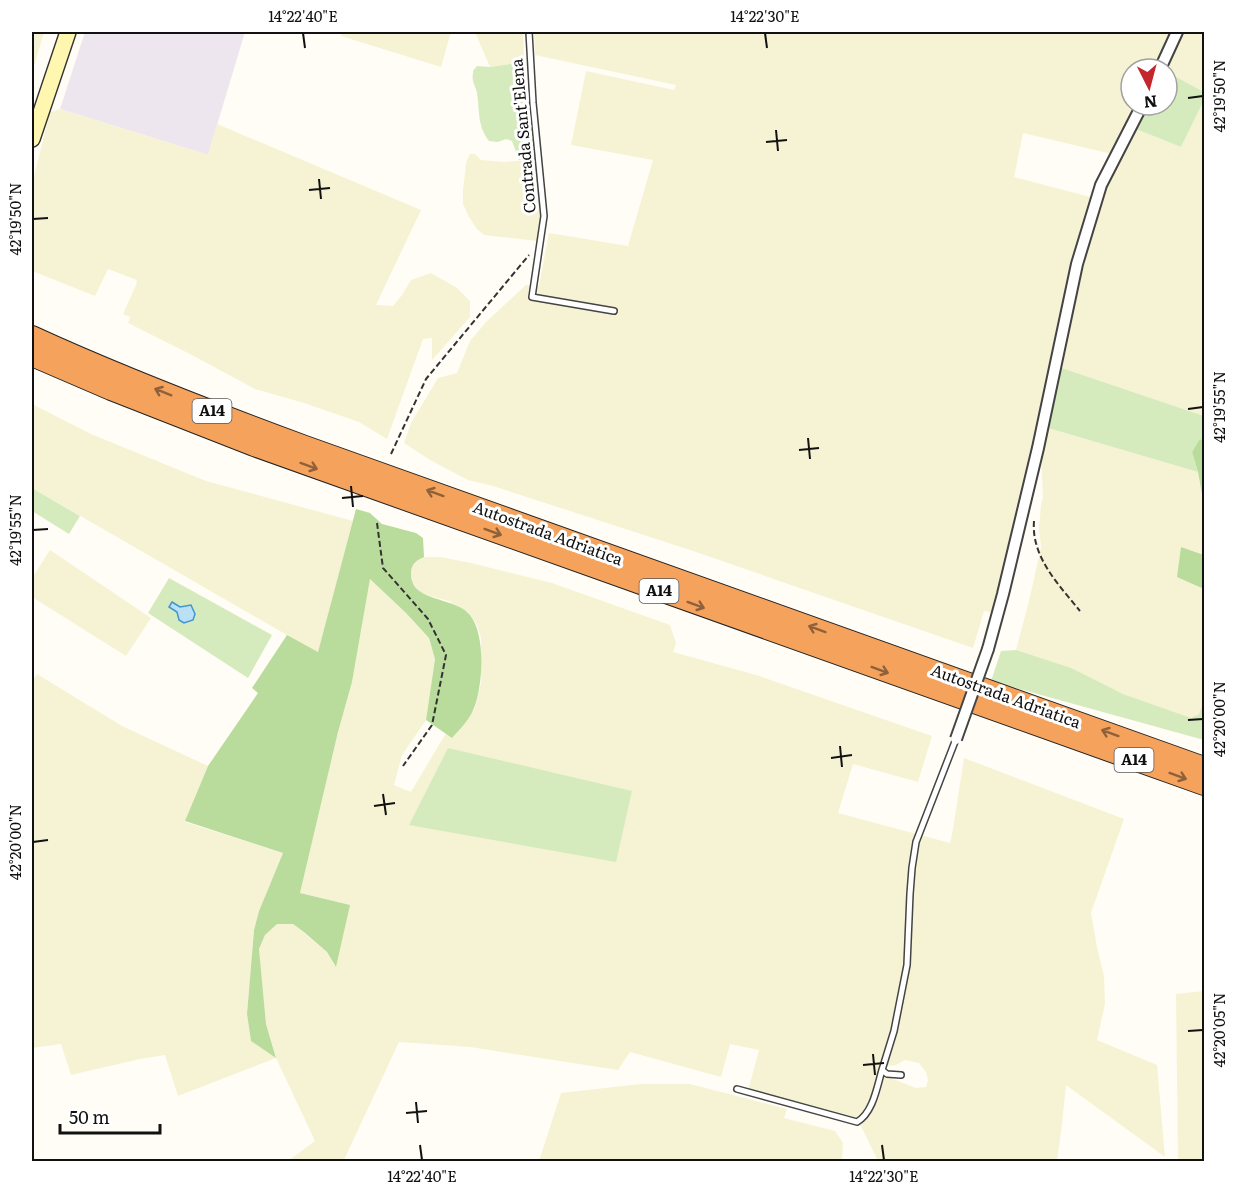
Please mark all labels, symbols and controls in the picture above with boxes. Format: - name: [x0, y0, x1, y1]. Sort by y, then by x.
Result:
- text: 14°22'40"E: [268, 4, 338, 27]
- text: 14°22'30"E: [730, 4, 800, 27]
- street label: Contrada Sant'Elena: [503, 57, 541, 214]
- north arrow: [1119, 57, 1179, 117]
- text: 42°19'50"N: [1207, 60, 1230, 132]
- text: N: [1143, 90, 1159, 116]
- text: 42°19'50"N: [3, 183, 26, 255]
- text: 42°19'55"N: [1207, 371, 1230, 443]
- one-way arrow: [154, 386, 173, 397]
- road number: A14: [192, 399, 232, 423]
- one-way arrow: [299, 462, 318, 473]
- one-way arrow: [427, 486, 445, 497]
- text: 42°19'55"N: [3, 494, 26, 566]
- street label: Autostrada Adriatica: [470, 494, 627, 570]
- one-way arrow: [483, 527, 502, 538]
- road number: A14: [640, 579, 678, 603]
- one-way arrow: [686, 600, 705, 611]
- one-way arrow: [808, 622, 827, 633]
- street label: Autostrada Adriatica: [928, 657, 1085, 733]
- one-way arrow: [870, 665, 889, 676]
- text: 42°20'00"N: [1207, 681, 1230, 757]
- one-way arrow: [1101, 727, 1120, 738]
- road number: A14: [1114, 748, 1154, 772]
- one-way arrow: [1169, 772, 1187, 783]
- text: 42°20'00"N: [3, 804, 26, 880]
- text: 42°20'05"N: [1207, 992, 1230, 1068]
- scale bar: [60, 1097, 160, 1135]
- text: 50 m: [69, 1103, 110, 1130]
- text: 14°22'40"E: [387, 1164, 457, 1187]
- text: 14°22'30"E: [849, 1164, 919, 1187]

